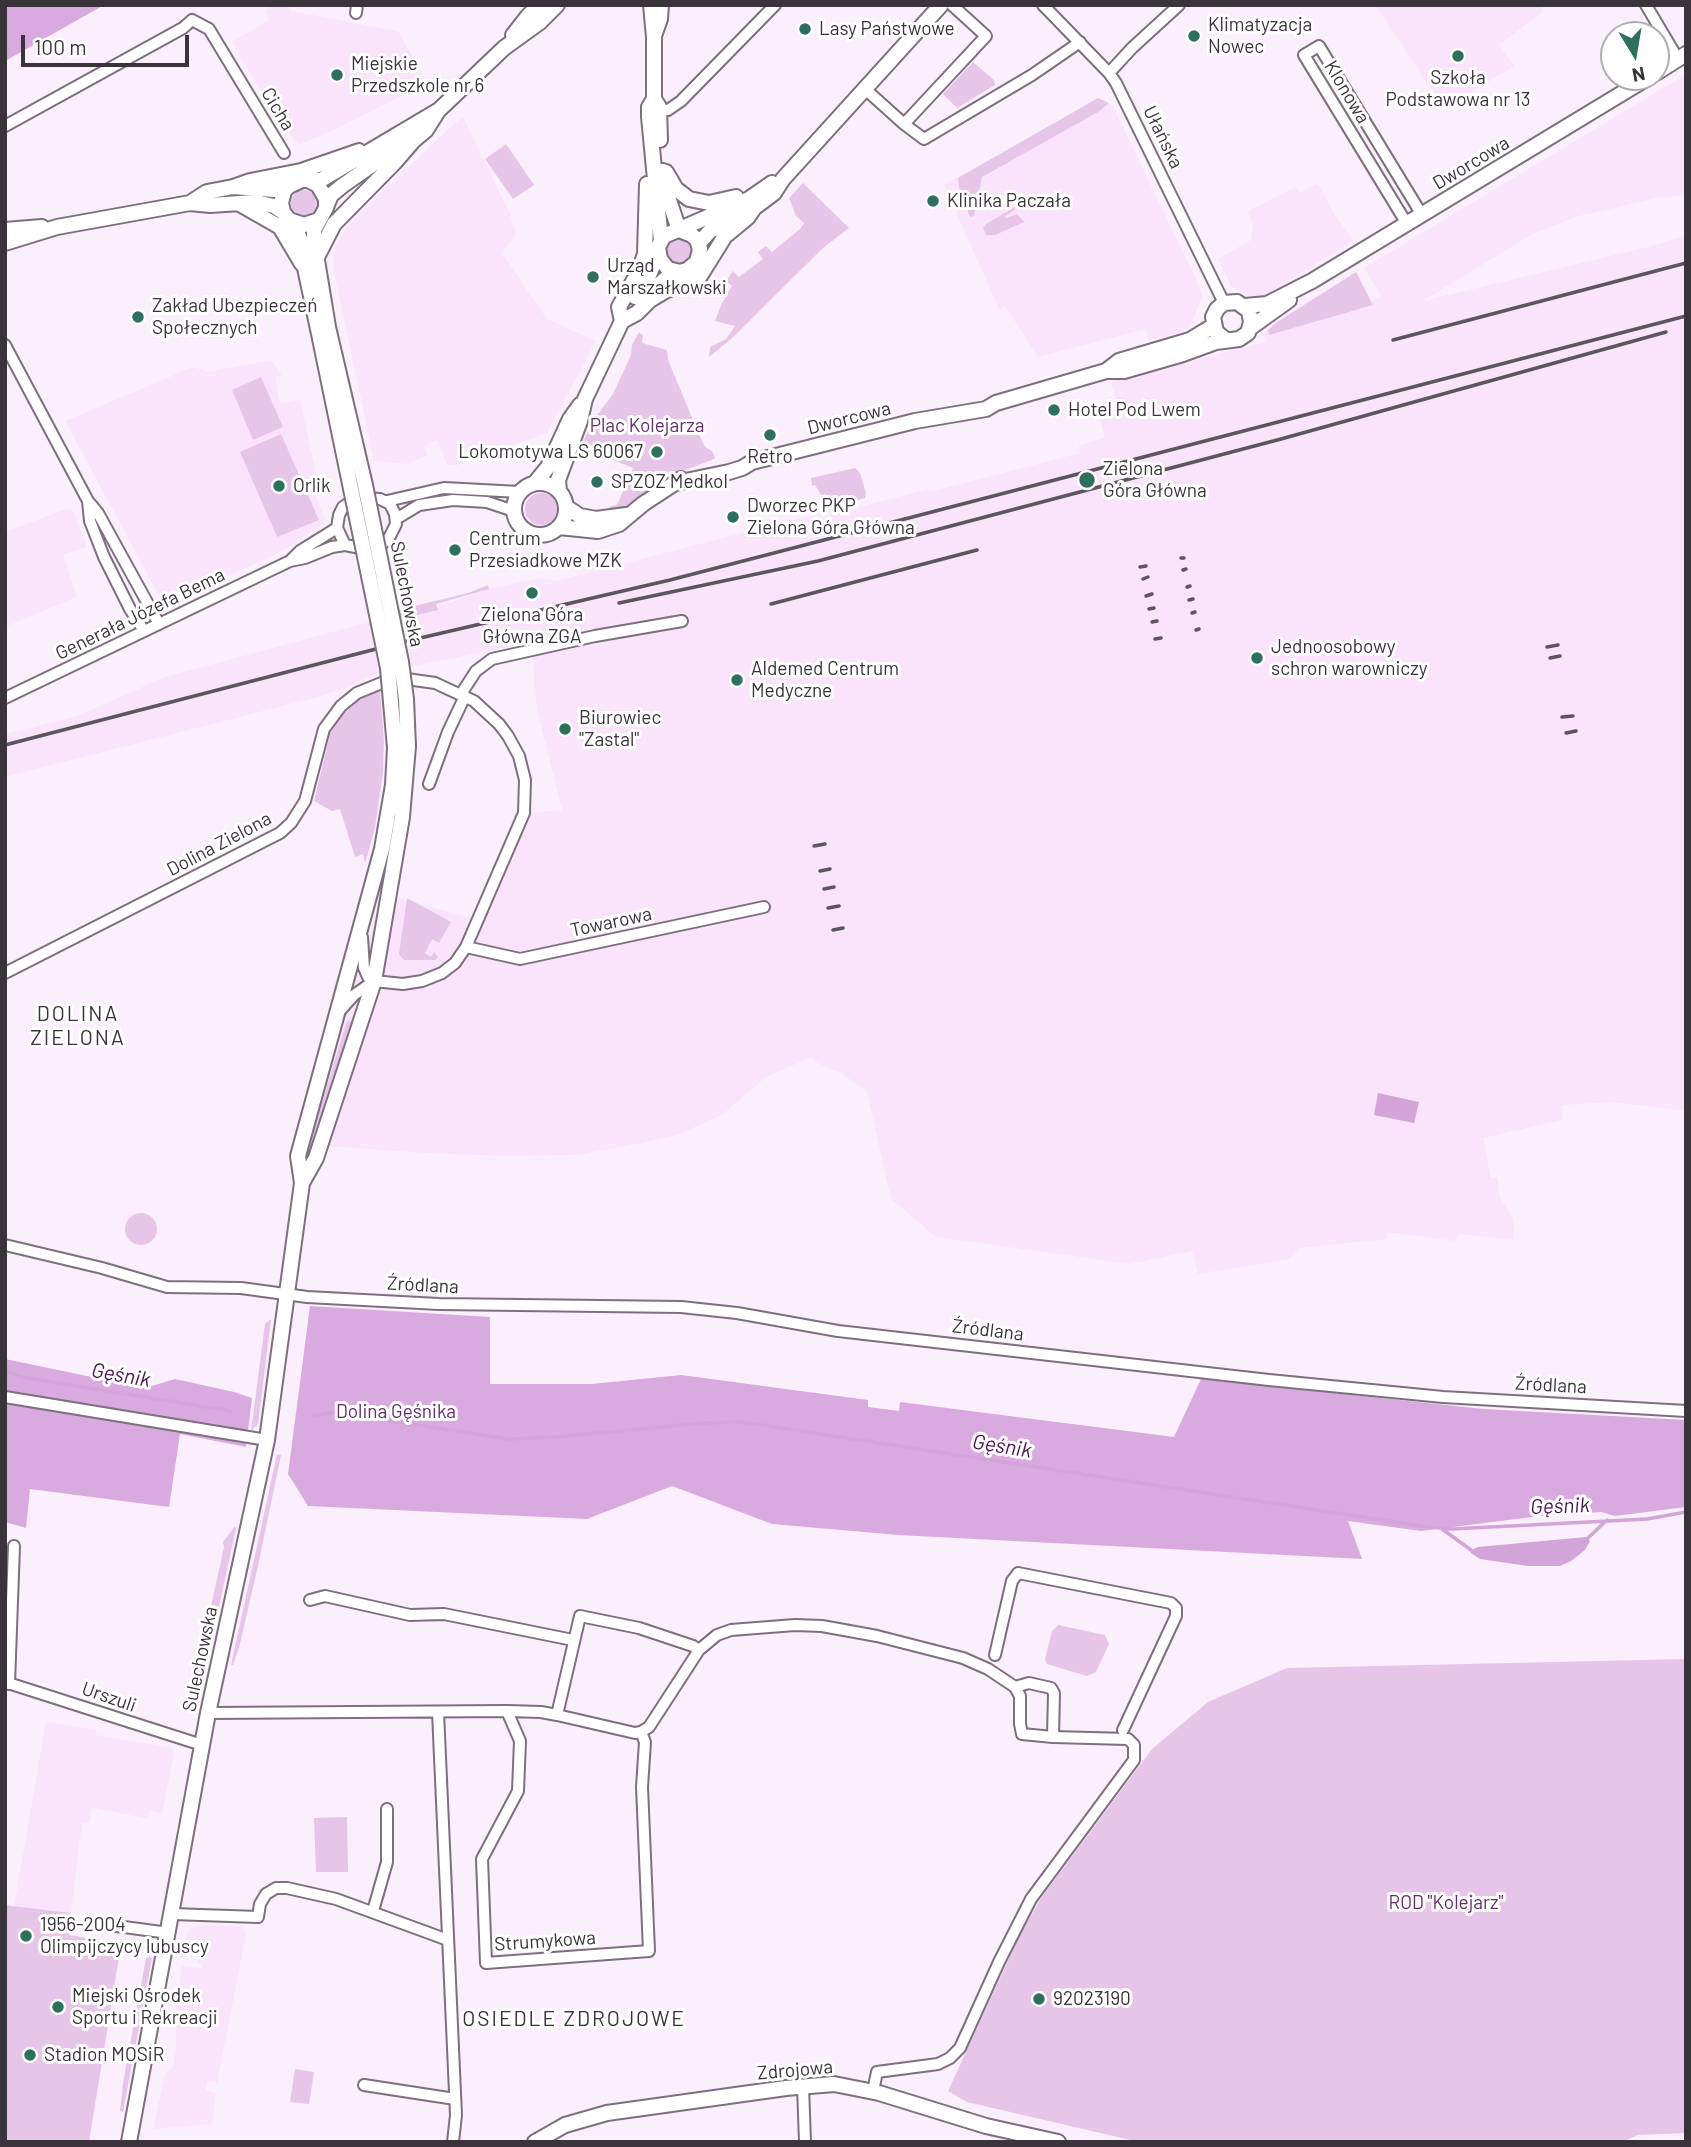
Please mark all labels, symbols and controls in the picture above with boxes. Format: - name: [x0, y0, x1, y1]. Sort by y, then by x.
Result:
- place label: Klimatyzacja Nowec: [1208, 14, 1312, 58]
- place label: Lasy Państwowe: [819, 18, 955, 40]
- scale bar: [24, 21, 192, 65]
- marker: Lasy Państwowe: [797, 21, 813, 37]
- north arrow: [1600, 21, 1670, 91]
- marker: Klimatyzacja Nowec: [1186, 28, 1202, 44]
- text: 100 m: [34, 34, 87, 59]
- marker: Szkoła Podstawowa nr 13: [1450, 48, 1466, 64]
- place label: Miejskie Przedszkole nr 6: [351, 53, 484, 97]
- street label: Klonowa: [1319, 56, 1375, 128]
- text: N: [1630, 63, 1647, 88]
- marker: Miejskie Przedszkole nr 6: [329, 67, 345, 83]
- place label: Szkoła Podstawowa nr 13: [1385, 67, 1531, 111]
- street label: Cicha: [256, 83, 300, 135]
- street label: Ułańska: [1138, 102, 1188, 172]
- street label: Dworcowa: [1429, 131, 1513, 195]
- place label: Klinika Paczała: [947, 190, 1071, 212]
- marker: Klinika Paczała: [925, 193, 941, 209]
- place label: Urząd Marszałkowski: [607, 255, 727, 299]
- marker: Urząd Marszałkowski: [585, 269, 601, 285]
- place label: Zakład Ubezpieczeń Społecznych: [152, 295, 317, 339]
- marker: Zakład Ubezpieczeń Społecznych: [130, 309, 146, 325]
- street label: Dworcowa: [805, 397, 893, 439]
- place label: Hotel Pod Lwem: [1068, 399, 1201, 421]
- marker: Hotel Pod Lwem: [1046, 402, 1062, 418]
- park label: Plac Kolejarza: [590, 415, 704, 437]
- marker: Retro: [762, 427, 778, 443]
- place label: Lokomotywa LS 60067: [458, 441, 643, 463]
- marker: Lokomotywa LS 60067: [649, 444, 665, 460]
- place label: Retro: [747, 446, 793, 468]
- place label: Zielona Góra Główna: [1103, 458, 1207, 502]
- marker: Zielona Góra Główna: [1077, 470, 1097, 490]
- place label: SPZOZ Medkol: [611, 471, 728, 493]
- marker: SPZOZ Medkol: [589, 474, 605, 490]
- place label: Orlik: [293, 475, 330, 497]
- marker: Orlik: [271, 478, 287, 494]
- place label: Dworzec PKP Zielona Góra Główna: [747, 495, 915, 539]
- marker: Dworzec PKP Zielona Góra Główna: [725, 509, 741, 525]
- place label: Centrum Przesiadkowe MZK: [469, 528, 622, 572]
- street label: Sulechowska: [386, 539, 428, 649]
- marker: Centrum Przesiadkowe MZK: [447, 542, 463, 558]
- street label: Generała Józefa Bema: [52, 563, 228, 665]
- marker: Zielona Góra Główna ZGA: [524, 585, 540, 601]
- place label: Zielona Góra Główna ZGA: [481, 604, 583, 648]
- place label: Jednoosobowy schron warowniczy: [1271, 636, 1427, 680]
- marker: Jednoosobowy schron warowniczy: [1249, 650, 1265, 666]
- place label: Aldemed Centrum Medyczne: [751, 658, 899, 702]
- marker: Aldemed Centrum Medyczne: [729, 672, 745, 688]
- place label: Biurowiec "Zastal": [579, 707, 661, 751]
- marker: Biurowiec "Zastal": [557, 721, 573, 737]
- street label: Dolina Zielona: [163, 807, 275, 881]
- street label: Towarowa: [568, 902, 654, 942]
- district label: DOLINA ZIELONA: [31, 1001, 125, 1051]
- street label: Źródlana: [387, 1272, 459, 1298]
- street label: Źródlana: [951, 1314, 1025, 1346]
- water label: Gęśnik: [90, 1357, 152, 1393]
- street label: Źródlana: [1515, 1372, 1587, 1398]
- park label: Dolina Gęśnika: [336, 1401, 456, 1423]
- water label: Gęśnik: [971, 1429, 1033, 1463]
- water label: Gęśnik: [1530, 1492, 1590, 1520]
- street label: Sulechowska: [178, 1604, 222, 1714]
- street label: Urszuli: [79, 1677, 139, 1717]
- park label: ROD "Kolejarz": [1389, 1892, 1503, 1914]
- place label: 1956-2004 Olimpijczycy lubuscy: [40, 1914, 209, 1958]
- street label: Strumykowa: [493, 1926, 597, 1956]
- marker: 1956-2004 Olimpijczycy lubuscy: [18, 1928, 34, 1944]
- place label: Miejski Ośrodek Sportu i Rekreacji: [72, 1985, 218, 2029]
- place label: 92023190: [1053, 1988, 1131, 2010]
- marker: 92023190: [1031, 1991, 1047, 2007]
- marker: Miejski Ośrodek Sportu i Rekreacji: [50, 1999, 66, 2015]
- district label: OSIEDLE ZDROJOWE: [464, 2006, 684, 2032]
- place label: Stadion MOSiR: [44, 2044, 164, 2066]
- marker: Stadion MOSiR: [22, 2047, 38, 2063]
- street label: Zdrojowa: [756, 2055, 834, 2085]

